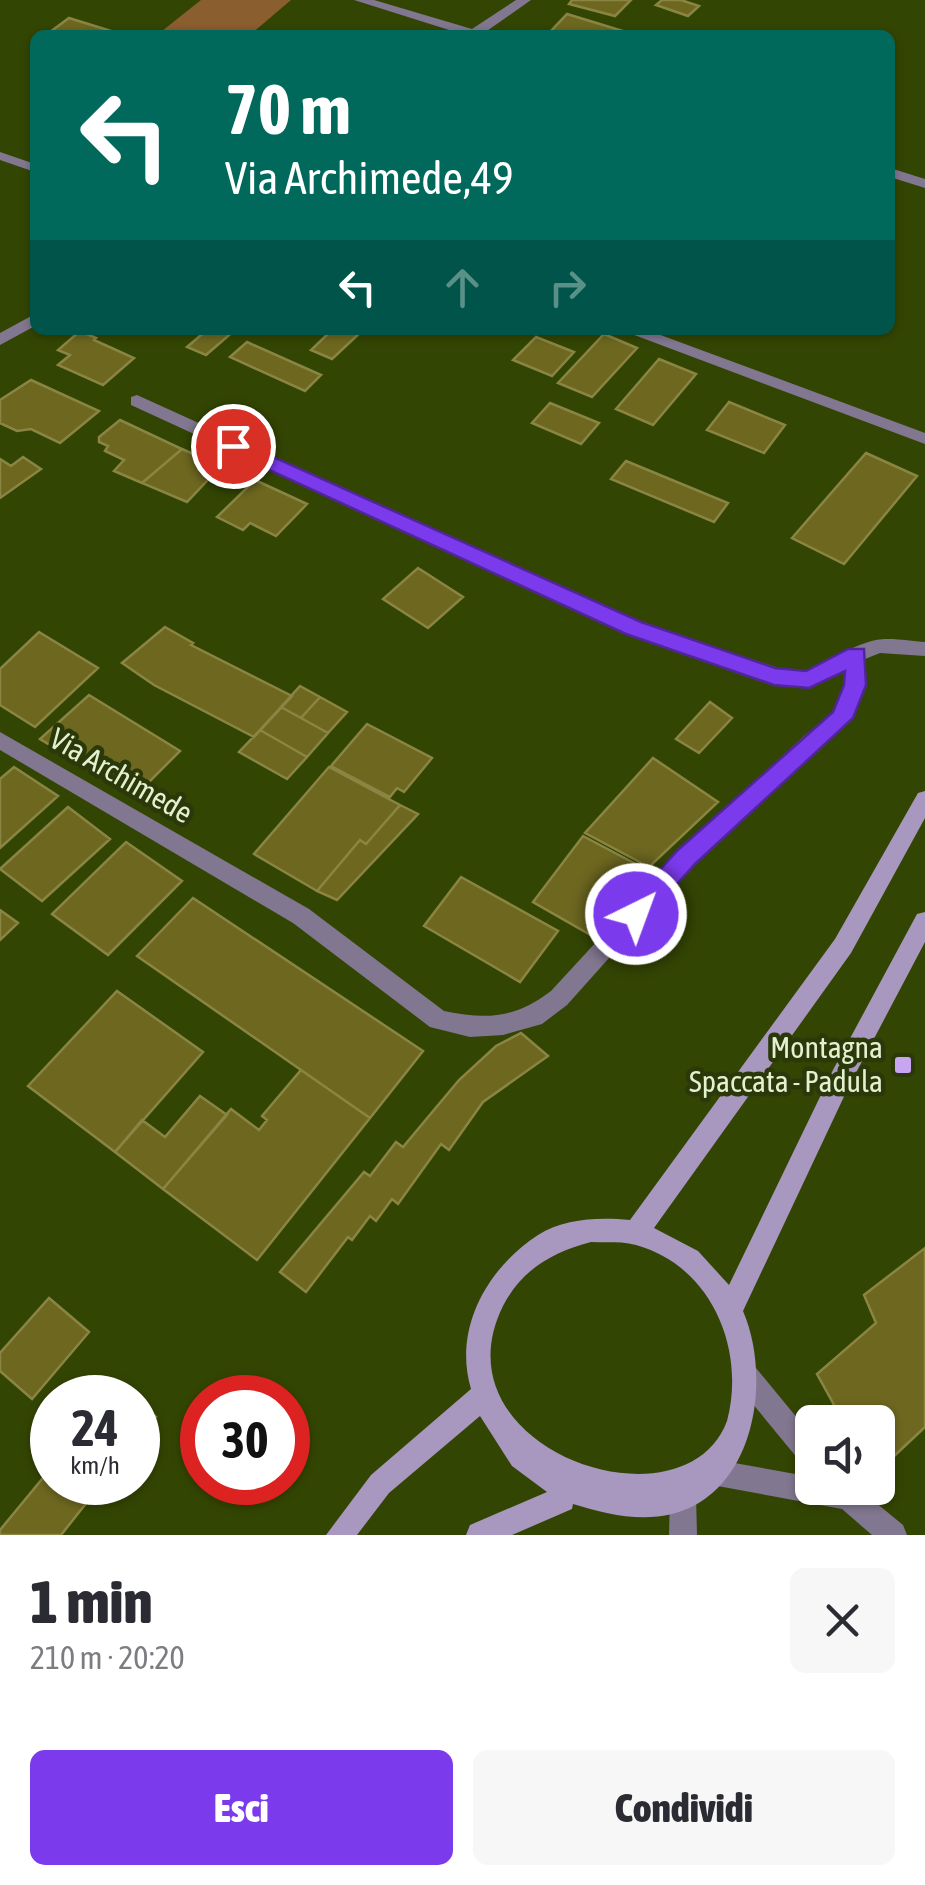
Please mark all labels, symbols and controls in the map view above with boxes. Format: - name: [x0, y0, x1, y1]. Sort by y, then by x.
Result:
- text: 70 m: [225, 69, 351, 149]
- icon: left: [60, 70, 190, 200]
- text: Via Archimede,49: [225, 152, 513, 204]
- icon: left: [330, 260, 385, 315]
- icon: ahead: [435, 260, 490, 315]
- icon: right: [540, 260, 595, 315]
- pin: [191, 404, 276, 489]
- icon: arrive: [206, 419, 261, 474]
- street label: Via Archimede: [44, 721, 199, 830]
- position arrow: [584, 862, 688, 966]
- place label: Montagna Spaccata - Padula: [689, 1030, 883, 1098]
- marker: Montagna Spaccata - Padula: [892, 1054, 914, 1076]
- speed limit sign: 30: [180, 1375, 310, 1505]
- text: 24: [71, 1399, 118, 1457]
- map controls: [795, 1405, 895, 1505]
- button: sound: [795, 1405, 895, 1505]
- text: km/h: [70, 1451, 120, 1479]
- text: 1 min: [30, 1567, 153, 1636]
- button: close: [790, 1568, 895, 1673]
- text: 210 m · 20:20: [30, 1639, 185, 1676]
- button: Esci: [30, 1750, 453, 1865]
- button: Condividi: [473, 1750, 895, 1865]

